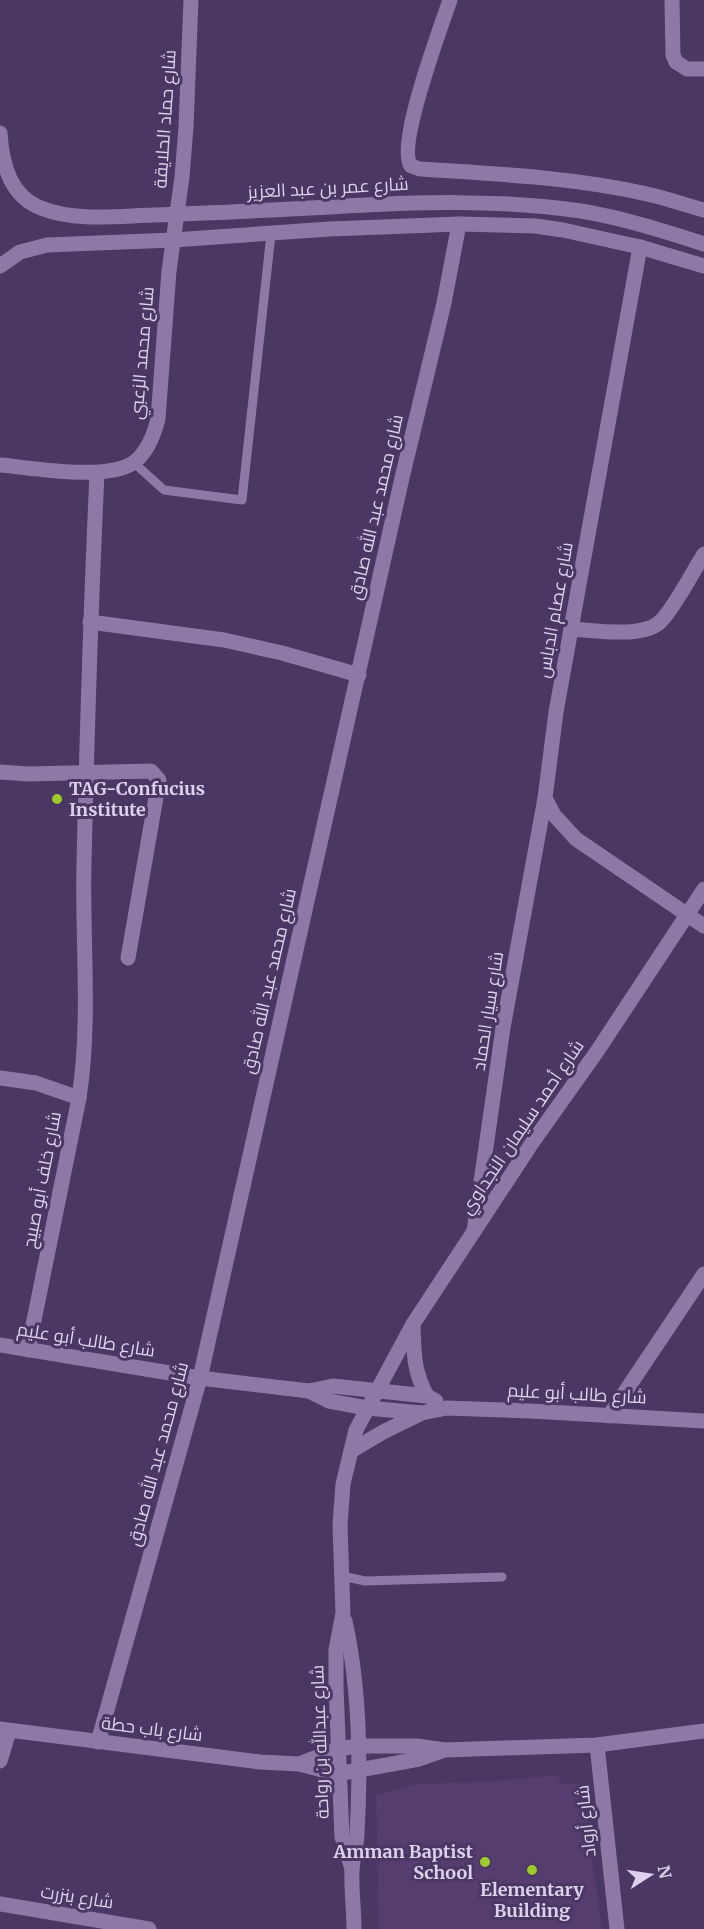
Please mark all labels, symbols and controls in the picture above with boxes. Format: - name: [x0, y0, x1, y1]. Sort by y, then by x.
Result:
- street label: شارع حماد الحلايقة: [148, 49, 182, 189]
- street label: شارع عمر بن عبد العزيز: [246, 172, 409, 204]
- street label: شارع محمد الزعبي: [124, 285, 162, 421]
- street label: شارع محمد عبد الله صادق: [343, 412, 409, 602]
- street label: شارع عصام الدباس: [531, 540, 579, 680]
- place label: TAG-Confucius Institute: [69, 777, 205, 821]
- marker: TAG-Confucius Institute: [50, 792, 64, 806]
- street label: شارع محمد عبد الله صادق: [236, 886, 302, 1076]
- street label: شارع سيار الحماد: [467, 950, 509, 1072]
- street label: شارع أحمد سليمان النجداوي: [455, 1035, 591, 1220]
- street label: شارع خلف أبو صبيح: [17, 1110, 67, 1250]
- street label: شارع طالب أبو عليم: [15, 1317, 157, 1363]
- street label: شارع محمد عبد الله صادق: [122, 1359, 194, 1549]
- street label: شارع طالب أبو عليم: [507, 1378, 647, 1410]
- street label: شارع عبدالله بن رواحة: [305, 1665, 335, 1819]
- street label: شارع باب حطة: [100, 1711, 204, 1747]
- street label: شارع أرواد: [570, 1784, 602, 1858]
- place label: Amman Baptist School: [332, 1840, 474, 1884]
- north arrow: [620, 1845, 680, 1905]
- marker: Amman Baptist School: [478, 1855, 492, 1869]
- marker: Elementary Building: [525, 1863, 539, 1877]
- text: N: [654, 1864, 676, 1880]
- place label: Elementary Building: [480, 1878, 584, 1922]
- street label: شارع بنزرت: [39, 1879, 115, 1915]

